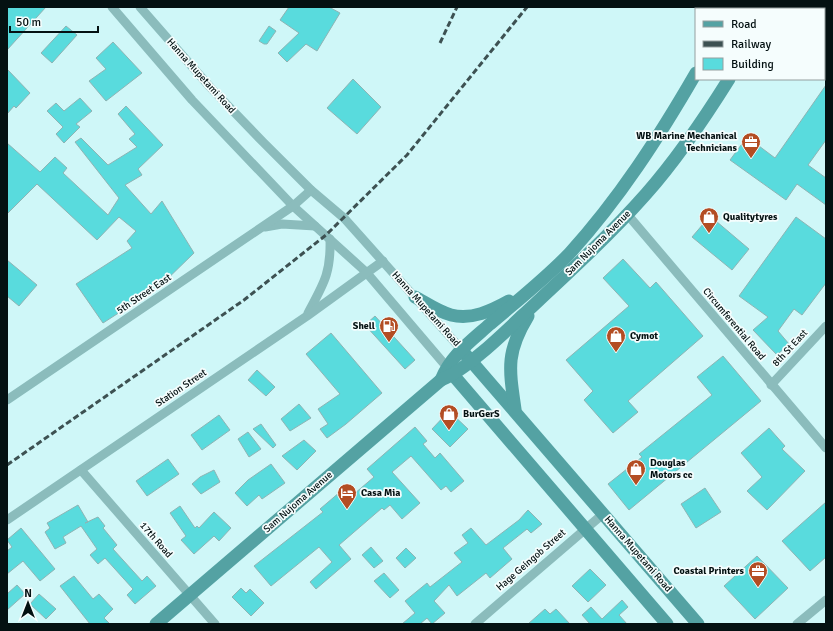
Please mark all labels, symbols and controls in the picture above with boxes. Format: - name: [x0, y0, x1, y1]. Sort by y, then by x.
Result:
- scale bar: [10, 8, 98, 34]
- legend: [695, 8, 825, 80]
- text: 50 m: [16, 15, 41, 30]
- text: Road: [731, 17, 757, 32]
- street label: Hanna Mupetami Road: [164, 36, 238, 116]
- text: Railway: [731, 37, 771, 52]
- text: Building: [731, 57, 774, 72]
- place label: WB Marine Mechanical Technicians: [636, 130, 738, 154]
- office icon: WB Marine Mechanical Technicians: [740, 131, 762, 159]
- shop icon: Qualitytyres: [698, 206, 720, 234]
- street label: Sam Nujoma Avenue: [563, 208, 633, 278]
- place label: Qualitytyres: [723, 211, 778, 223]
- street label: Hanna Mupetami Road: [389, 269, 463, 349]
- street label: 5th Street East: [114, 271, 174, 317]
- street label: Circumferential Road: [700, 285, 768, 363]
- fuel station icon: Shell: [378, 315, 400, 343]
- place label: Shell: [353, 320, 375, 332]
- shop icon: Cymot: [605, 325, 627, 353]
- street label: 8th St East: [770, 327, 811, 369]
- place label: Cymot: [630, 330, 658, 342]
- street label: Station Street: [153, 366, 209, 410]
- shop icon: BurGerS: [438, 403, 460, 431]
- place label: BurGerS: [463, 408, 500, 420]
- place label: Douglas Motors cc: [650, 457, 693, 481]
- shop icon: Douglas Motors cc: [625, 458, 647, 486]
- street label: Sam Nujoma Avenue: [261, 469, 335, 535]
- hotel icon: Casa Mia: [336, 482, 358, 510]
- place label: Casa Mia: [361, 487, 400, 499]
- street label: Hanna Mupetami Road: [602, 514, 674, 594]
- street label: 17th Road: [137, 520, 175, 560]
- street label: Hage Geingob Street: [494, 526, 568, 593]
- office icon: Coastal Printers: [747, 560, 769, 588]
- place label: Coastal Printers: [674, 565, 745, 577]
- north arrow: [8, 583, 48, 623]
- text: N: [24, 587, 32, 600]

